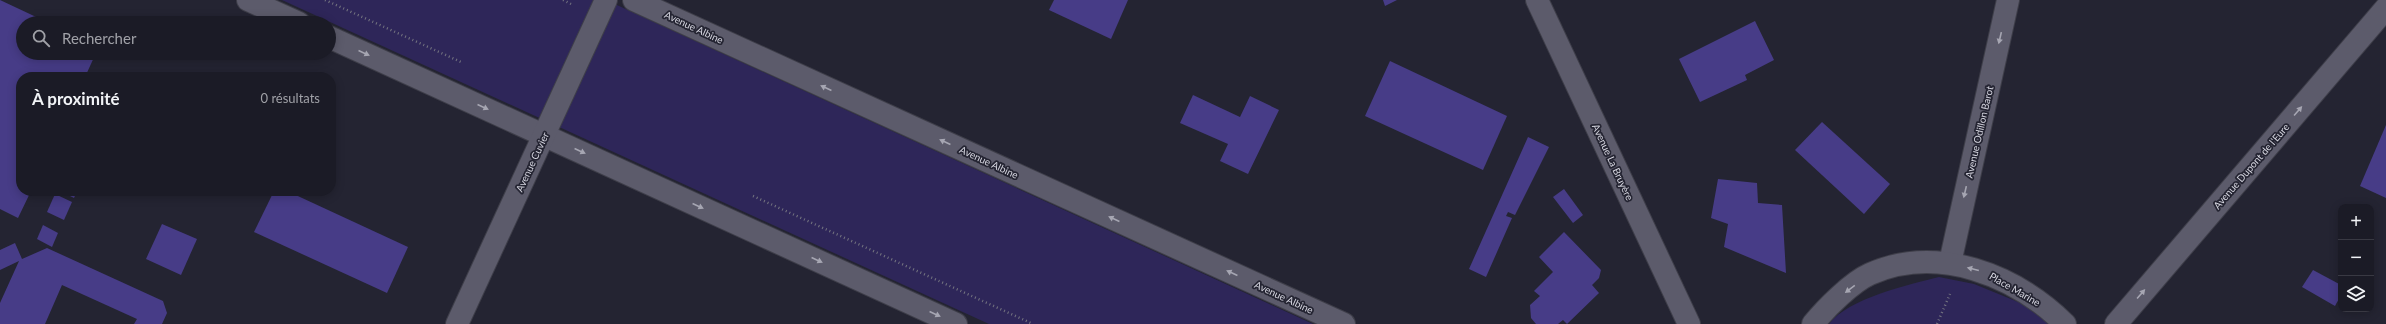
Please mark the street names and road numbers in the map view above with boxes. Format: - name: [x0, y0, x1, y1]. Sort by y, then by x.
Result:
- street label: Avenue Albine: [663, 8, 725, 46]
- street label: Avenue Odillon Barot: [1963, 84, 1996, 179]
- street label: Avenue Dupont de l'Eure: [2211, 121, 2291, 211]
- street label: Avenue La Bruyère: [1590, 122, 1636, 202]
- street label: Avenue Cuvier: [513, 130, 551, 194]
- street label: Avenue Albine: [958, 143, 1020, 181]
- street label: Place Marine: [1987, 270, 2043, 308]
- street label: Avenue Albine: [1253, 278, 1315, 316]

